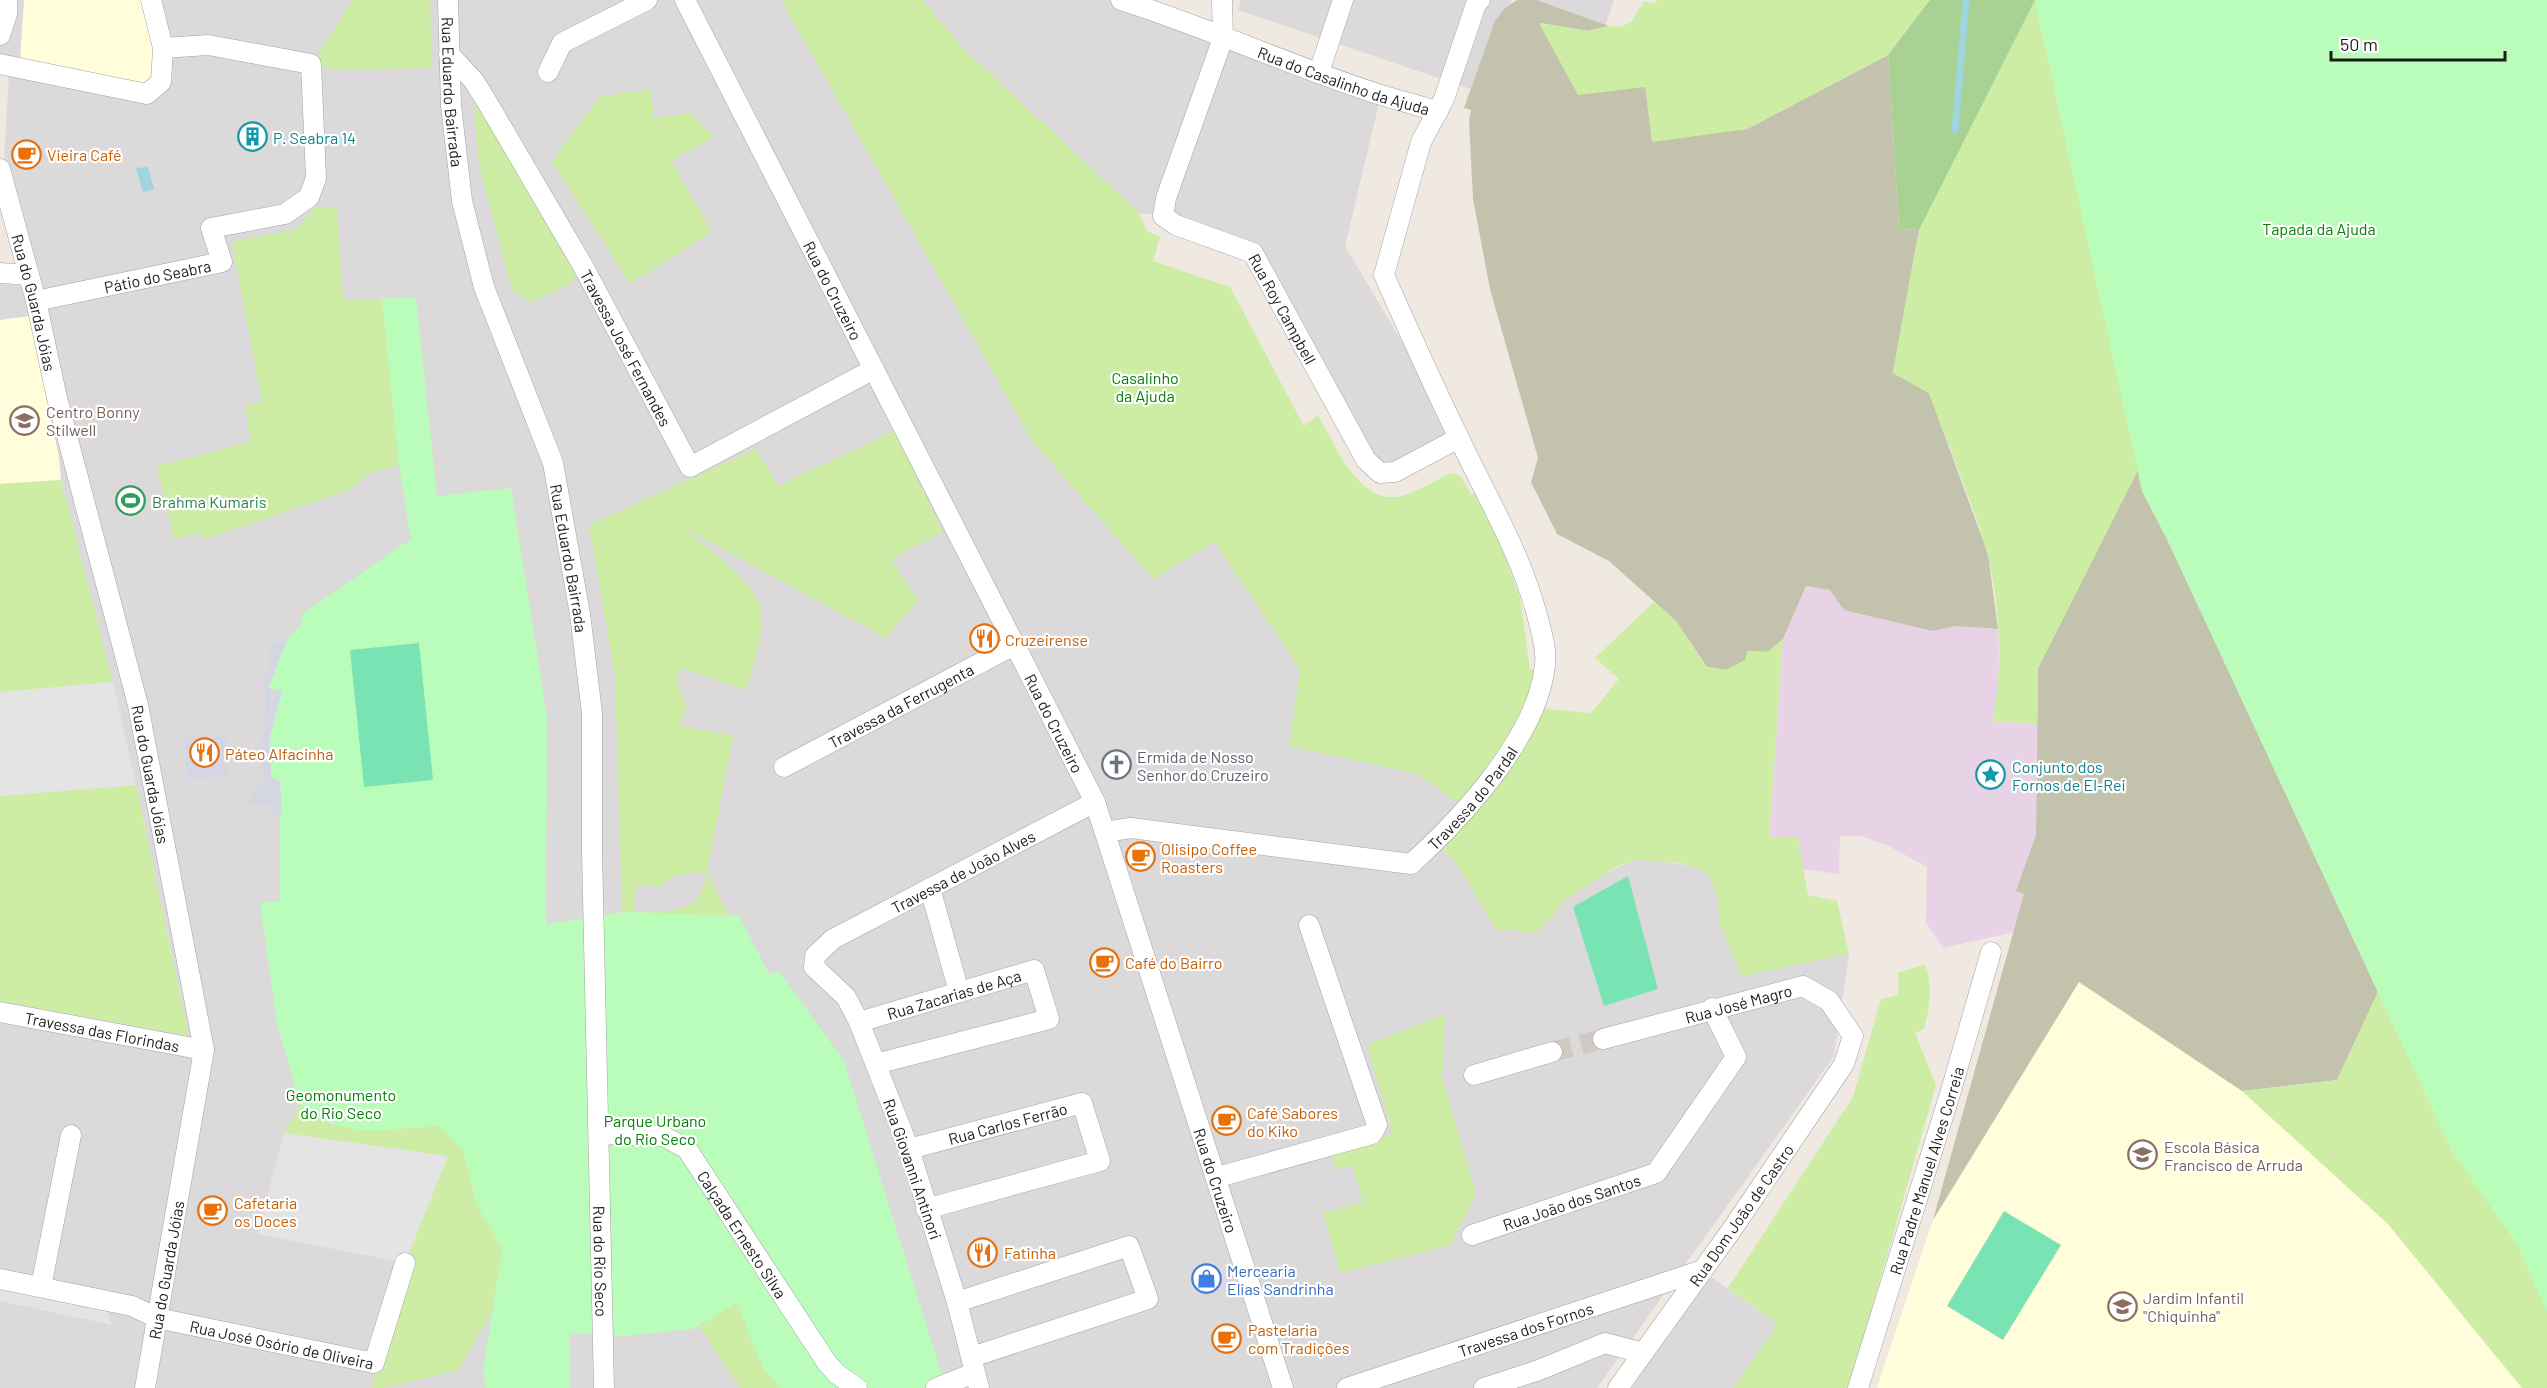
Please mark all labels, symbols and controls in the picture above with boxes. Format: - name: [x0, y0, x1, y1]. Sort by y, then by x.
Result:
- street label: Rua Eduardo Bairrada: [439, 17, 468, 168]
- scale bar: [2331, 24, 2505, 62]
- text: 50 m: [2340, 33, 2378, 55]
- street label: Rua do Casalinho da Ajuda: [1255, 42, 1432, 118]
- building icon: P. Seabra 14: [236, 121, 268, 153]
- place label: P. Seabra 14: [273, 128, 356, 147]
- cafe icon: Vieira Café: [10, 138, 42, 170]
- place label: Vieira Café: [47, 145, 121, 164]
- park label: Tapada da Ajuda: [2262, 219, 2376, 238]
- street label: Rua do Guarda Jóias: [9, 232, 60, 373]
- street label: Rua do Cruzeiro: [800, 238, 867, 343]
- street label: Rua Roy Campbell: [1245, 250, 1321, 367]
- street label: Pátio do Seabra: [102, 255, 213, 296]
- street label: Travessa José Fernandes: [577, 266, 676, 429]
- park label: Casalinho da Ajuda: [1111, 368, 1179, 405]
- place label: Centro Bonny Stilwell: [46, 402, 140, 439]
- school or university icon: Centro Bonny Stilwell: [9, 404, 41, 436]
- street label: Rua Eduardo Bairrada: [547, 482, 592, 633]
- sports icon: Brahma Kumaris: [115, 485, 147, 517]
- place label: Brahma Kumaris: [152, 492, 267, 511]
- restaurant icon: Cruzeirense: [968, 623, 1000, 655]
- place label: Cruzeirense: [1005, 630, 1088, 649]
- street label: Travessa da Ferrugenta: [825, 659, 976, 751]
- street label: Rua do Cruzeiro: [1021, 670, 1088, 776]
- street label: Rua do Guarda Jóias: [129, 703, 174, 845]
- restaurant icon: Páteo Alfacinha: [188, 737, 220, 769]
- street label: Travessa do Pardal: [1423, 742, 1521, 853]
- place label: Páteo Alfacinha: [225, 744, 333, 763]
- place label: Ermida de Nosso Senhor do Cruzeiro: [1137, 747, 1269, 784]
- church icon: Ermida de Nosso Senhor do Cruzeiro: [1100, 749, 1132, 781]
- place label: Conjunto dos Fornos de El-Rei: [2012, 757, 2126, 794]
- place icon: Conjunto dos Fornos de El-Rei: [1975, 759, 2007, 791]
- street label: Travessa de João Alves: [888, 826, 1038, 917]
- place label: Olisipo Coffee Roasters: [1161, 839, 1257, 876]
- cafe icon: Olisipo Coffee Roasters: [1124, 841, 1156, 873]
- cafe icon: Café do Bairro: [1088, 946, 1120, 978]
- place label: Café do Bairro: [1125, 953, 1223, 972]
- street label: Rua Zacarias de Aça: [885, 965, 1023, 1023]
- street label: Rua José Magro: [1683, 980, 1794, 1026]
- street label: Travessa das Florindas: [23, 1007, 181, 1055]
- street label: Rua Padre Manuel Alves Correia: [1885, 1064, 1967, 1277]
- park label: Geomonumento do Rio Seco: [286, 1085, 396, 1122]
- street label: Rua Giovanni Antinori: [880, 1096, 946, 1242]
- street label: Rua Carlos Ferrão: [946, 1098, 1069, 1148]
- place label: Café Sabores do Kiko: [1247, 1103, 1338, 1140]
- cafe icon: Café Sabores do Kiko: [1210, 1105, 1242, 1137]
- park label: Parque Urbano do Rio Seco: [604, 1111, 706, 1148]
- street label: Rua do Cruzeiro: [1191, 1126, 1242, 1235]
- place label: Escola Básica Francisco de Arruda: [2164, 1137, 2303, 1174]
- school or university icon: Escola Básica Francisco de Arruda: [2127, 1139, 2159, 1171]
- street label: Rua Dom João de Castro: [1685, 1140, 1797, 1290]
- street label: Calçada Ernesto Silva: [694, 1167, 791, 1301]
- street label: Rua João dos Santos: [1500, 1169, 1643, 1234]
- place label: Cafetaria os Doces: [234, 1193, 297, 1230]
- cafe icon: Cafetaria os Doces: [197, 1195, 229, 1227]
- street label: Rua do Guarda Jóias: [144, 1199, 188, 1341]
- street label: Rua do Rio Seco: [590, 1206, 612, 1317]
- restaurant icon: Fatinha: [967, 1236, 999, 1268]
- place label: Fatinha: [1004, 1243, 1056, 1262]
- place label: Mercearia Elias Sandrinha: [1227, 1261, 1334, 1298]
- shop icon: Mercearia Elias Sandrinha: [1190, 1263, 1222, 1295]
- place label: Jardim Infantil "Chiquinha": [2143, 1288, 2244, 1325]
- school or university icon: Jardim Infantil "Chiquinha": [2106, 1290, 2138, 1322]
- street label: Travessa dos Fornos: [1456, 1298, 1595, 1360]
- street label: Rua José Osório de Oliveira: [188, 1316, 376, 1372]
- place label: Pastelaria com Tradições: [1248, 1320, 1349, 1357]
- cafe icon: Pastelaria com Tradições: [1211, 1322, 1243, 1354]

